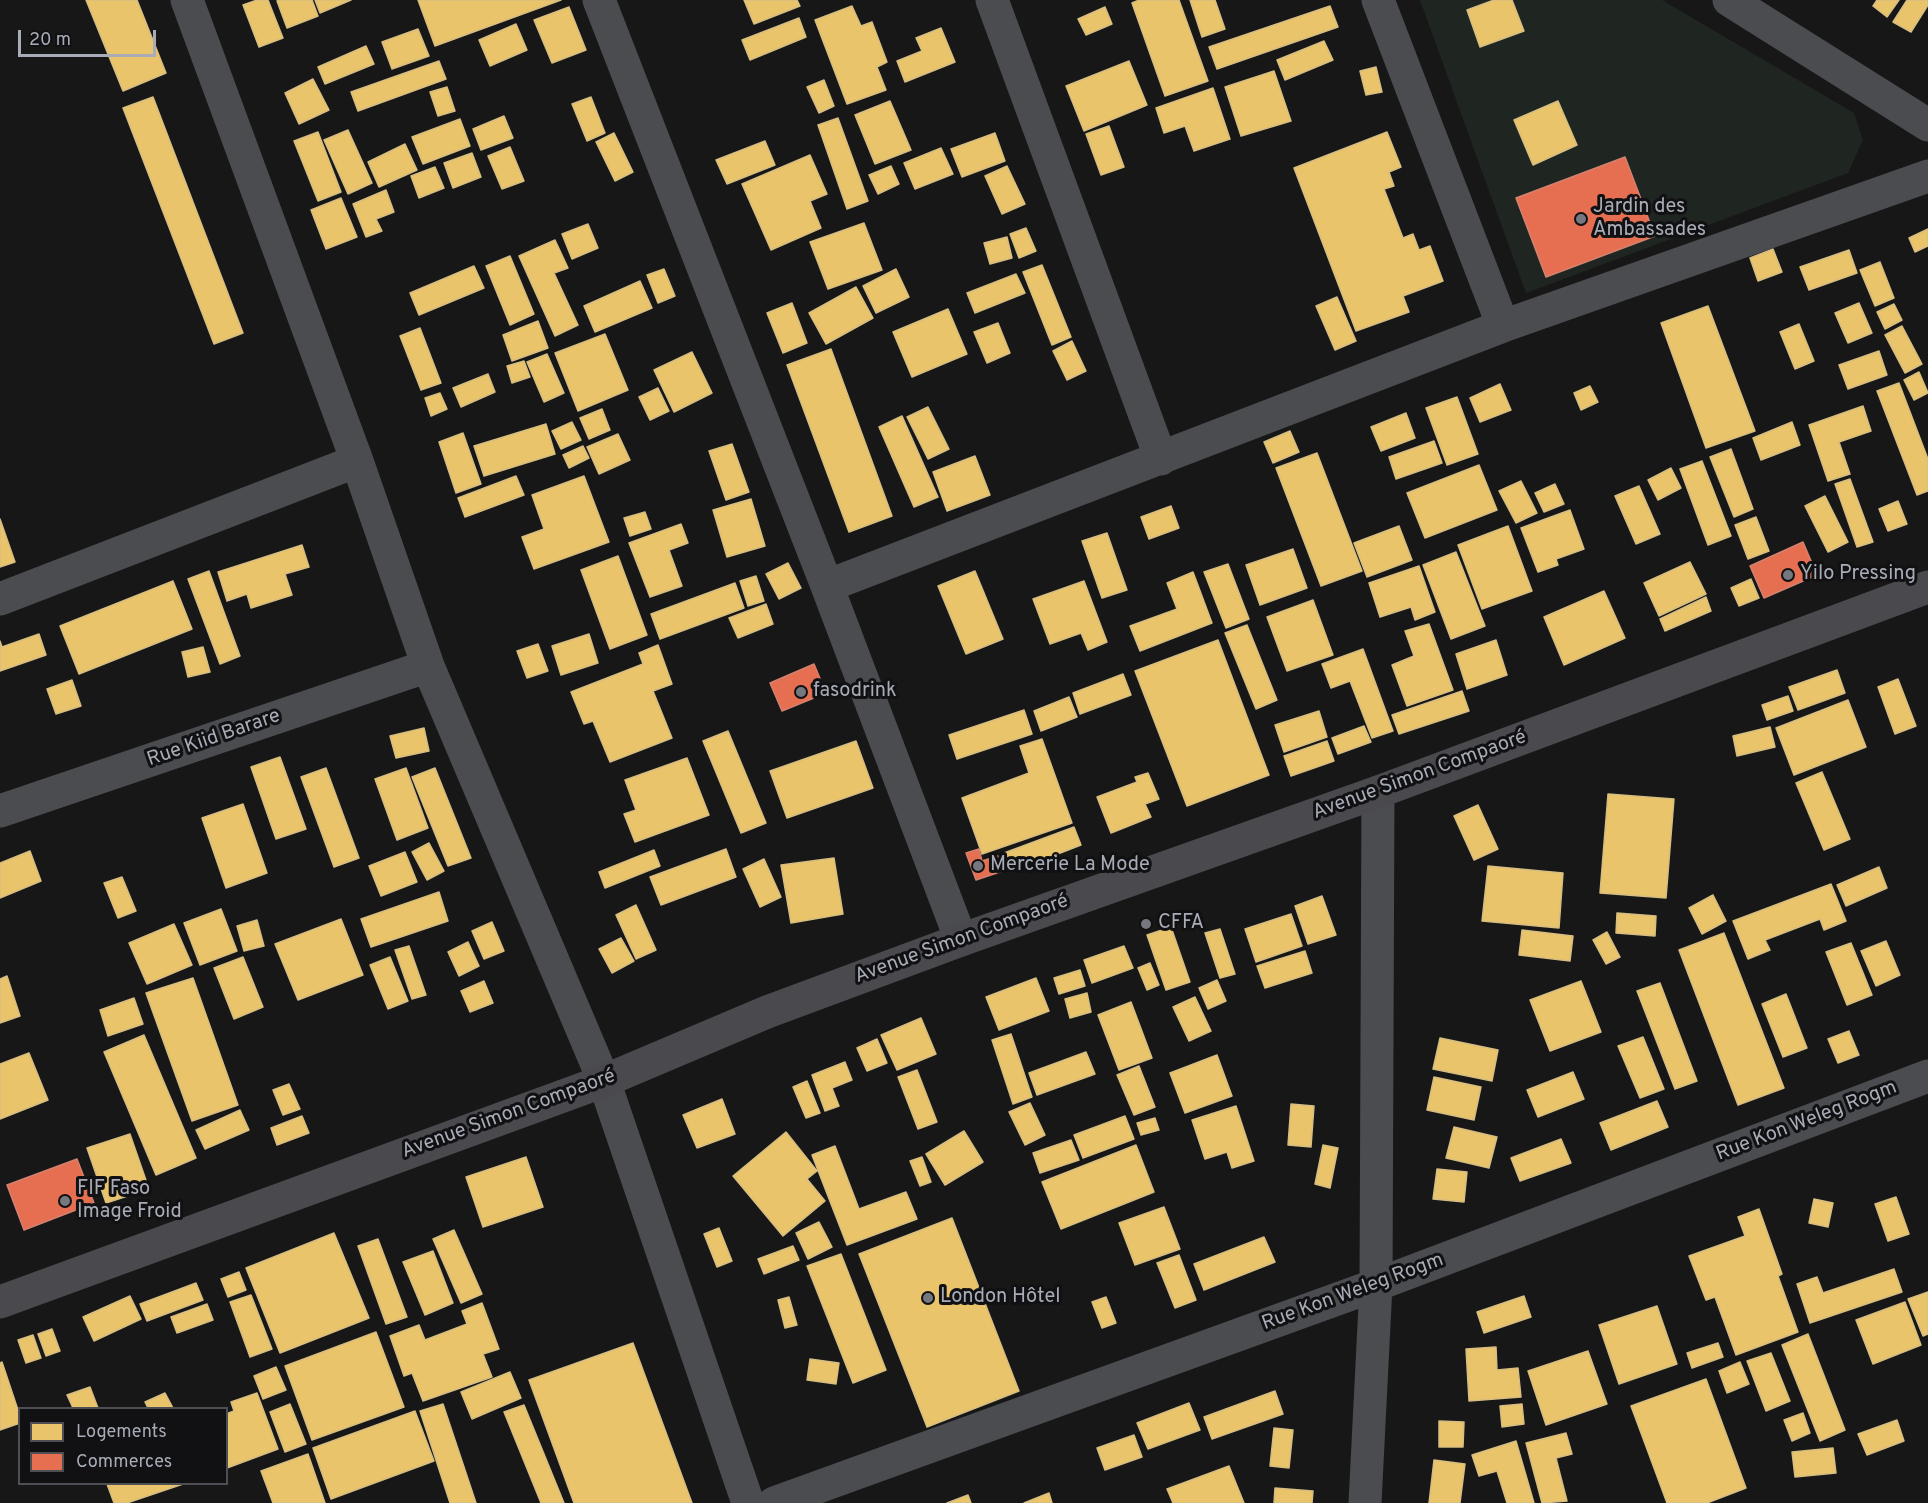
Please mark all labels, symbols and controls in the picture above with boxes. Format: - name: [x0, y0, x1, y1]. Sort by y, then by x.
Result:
- scale bar: [21, 18, 159, 56]
- text: 20 m: [29, 29, 71, 52]
- place label: Jardin des Ambassades: [1593, 196, 1706, 243]
- marker: Jardin des Ambassades: [1574, 212, 1588, 226]
- place label: Yilo Pressing: [1800, 563, 1916, 587]
- marker: Yilo Pressing: [1781, 568, 1795, 582]
- place label: fasodrink: [813, 680, 897, 704]
- marker: fasodrink: [794, 685, 808, 699]
- street label: Rue Kiid Barare: [144, 705, 284, 773]
- street label: Avenue Simon Compaoré: [1310, 726, 1530, 826]
- place label: Mercerie La Mode: [990, 854, 1150, 878]
- marker: Mercerie La Mode: [971, 859, 985, 873]
- street label: Avenue Simon Compaoré: [852, 890, 1072, 990]
- place label: CFFA: [1158, 912, 1204, 936]
- marker: CFFA: [1139, 917, 1153, 931]
- street label: Avenue Simon Compaoré: [399, 1065, 619, 1165]
- street label: Rue Kon Weleg Rogm: [1713, 1076, 1901, 1168]
- place label: FIF Faso Image Froid: [77, 1178, 182, 1225]
- marker: FIF Faso Image Froid: [58, 1194, 72, 1208]
- street label: Rue Kon Weleg Rogm: [1259, 1249, 1447, 1337]
- place label: London Hôtel: [940, 1286, 1060, 1310]
- marker: London Hôtel: [921, 1291, 935, 1305]
- legend: [18, 1407, 228, 1485]
- text: Logements: [76, 1421, 167, 1444]
- text: Commerces: [76, 1451, 172, 1474]

